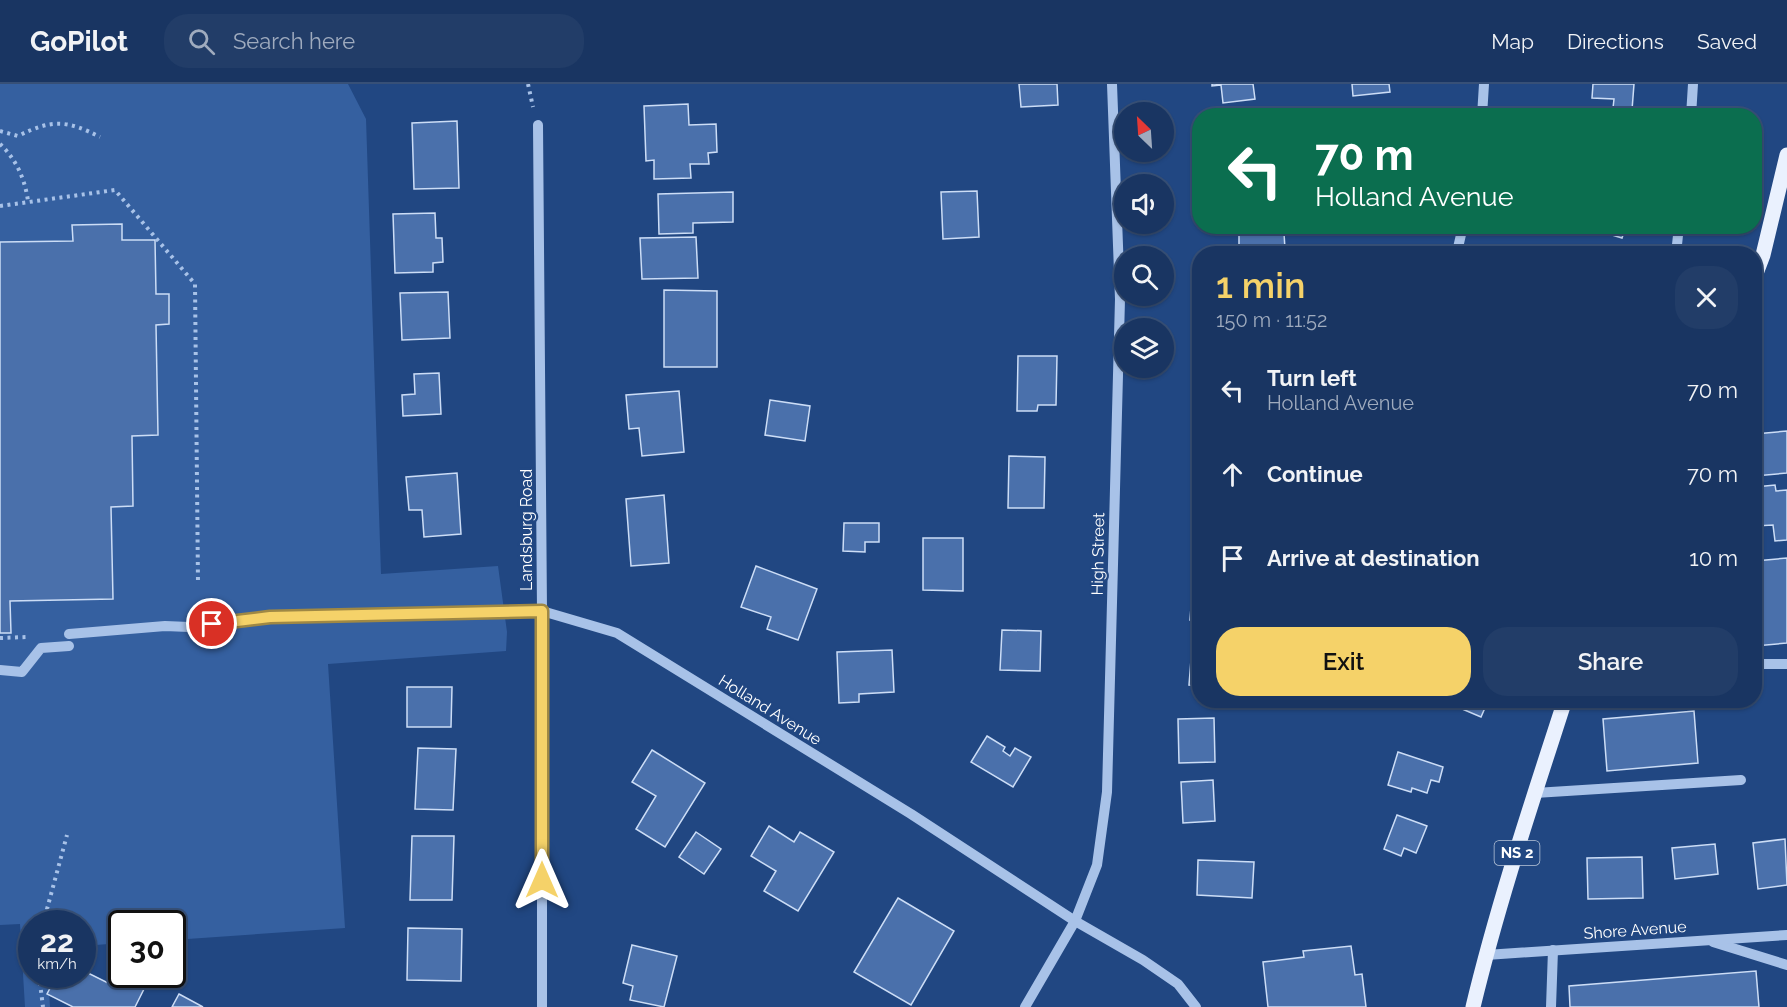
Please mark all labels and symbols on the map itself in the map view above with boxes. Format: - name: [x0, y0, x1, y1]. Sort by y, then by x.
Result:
- north arrow: [1114, 102, 1174, 162]
- street label: Landsburg Road: [517, 469, 536, 591]
- street label: High Street: [1088, 512, 1108, 596]
- pin: [186, 598, 237, 649]
- street label: Holland Avenue: [715, 671, 825, 749]
- road number: NS 2: [1494, 841, 1540, 865]
- position arrow: [510, 848, 574, 912]
- speed limit sign: 30: [108, 910, 186, 988]
- street label: Shore Avenue: [1583, 917, 1687, 943]

